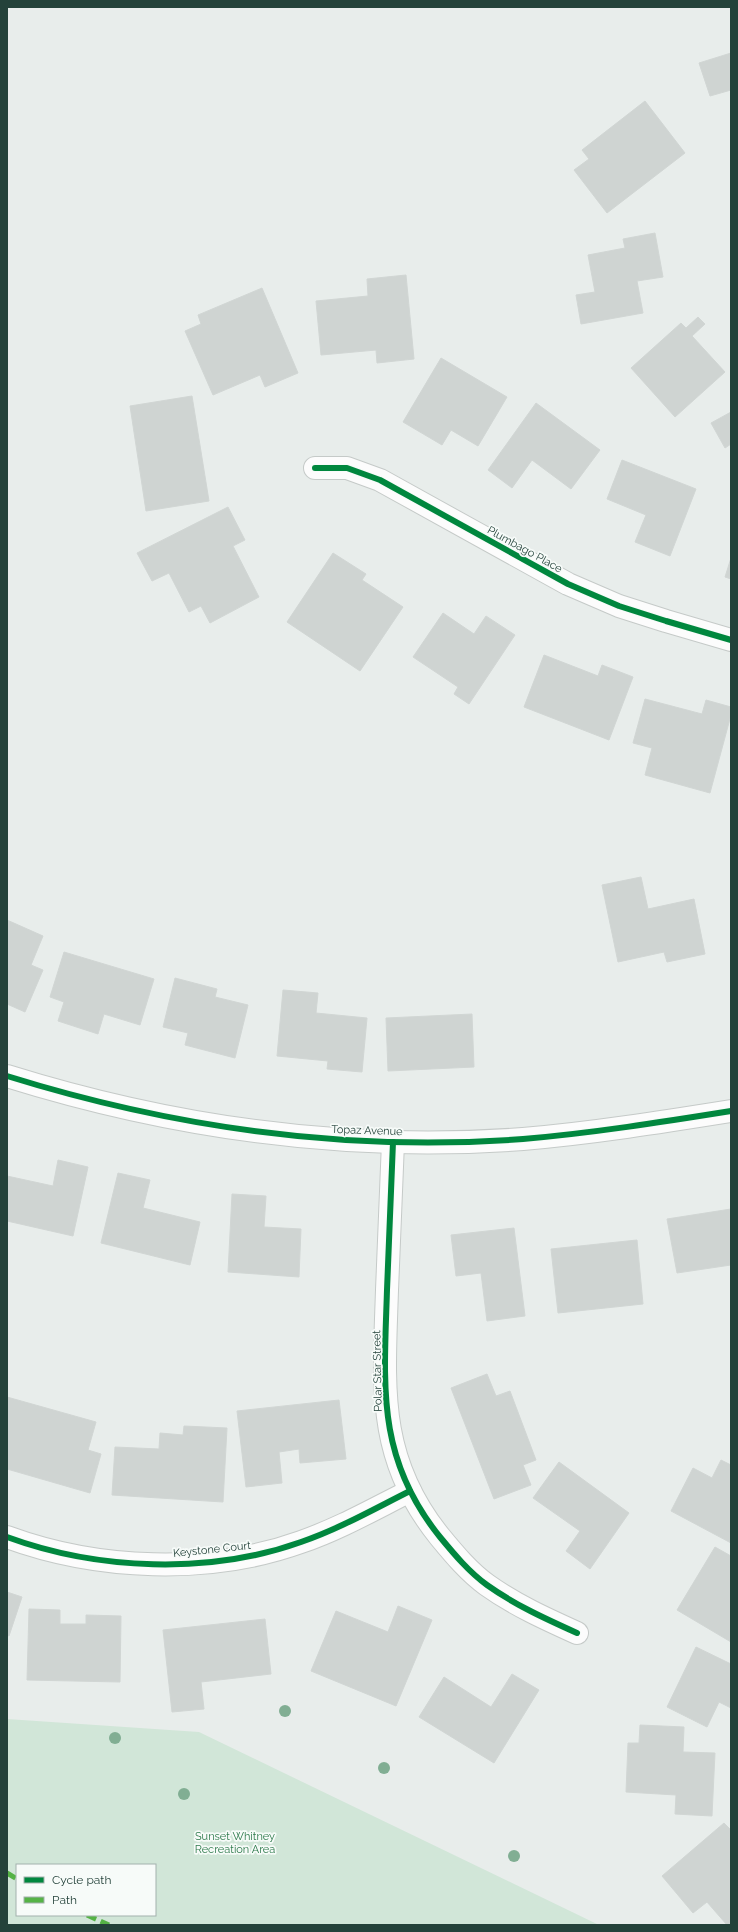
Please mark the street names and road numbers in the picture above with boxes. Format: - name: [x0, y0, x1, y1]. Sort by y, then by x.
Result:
- street label: Plumbago Place: [485, 523, 565, 576]
- street label: Topaz Avenue: [331, 1123, 403, 1138]
- street label: Polar Star Street: [370, 1330, 385, 1412]
- street label: Keystone Court: [173, 1539, 252, 1560]

